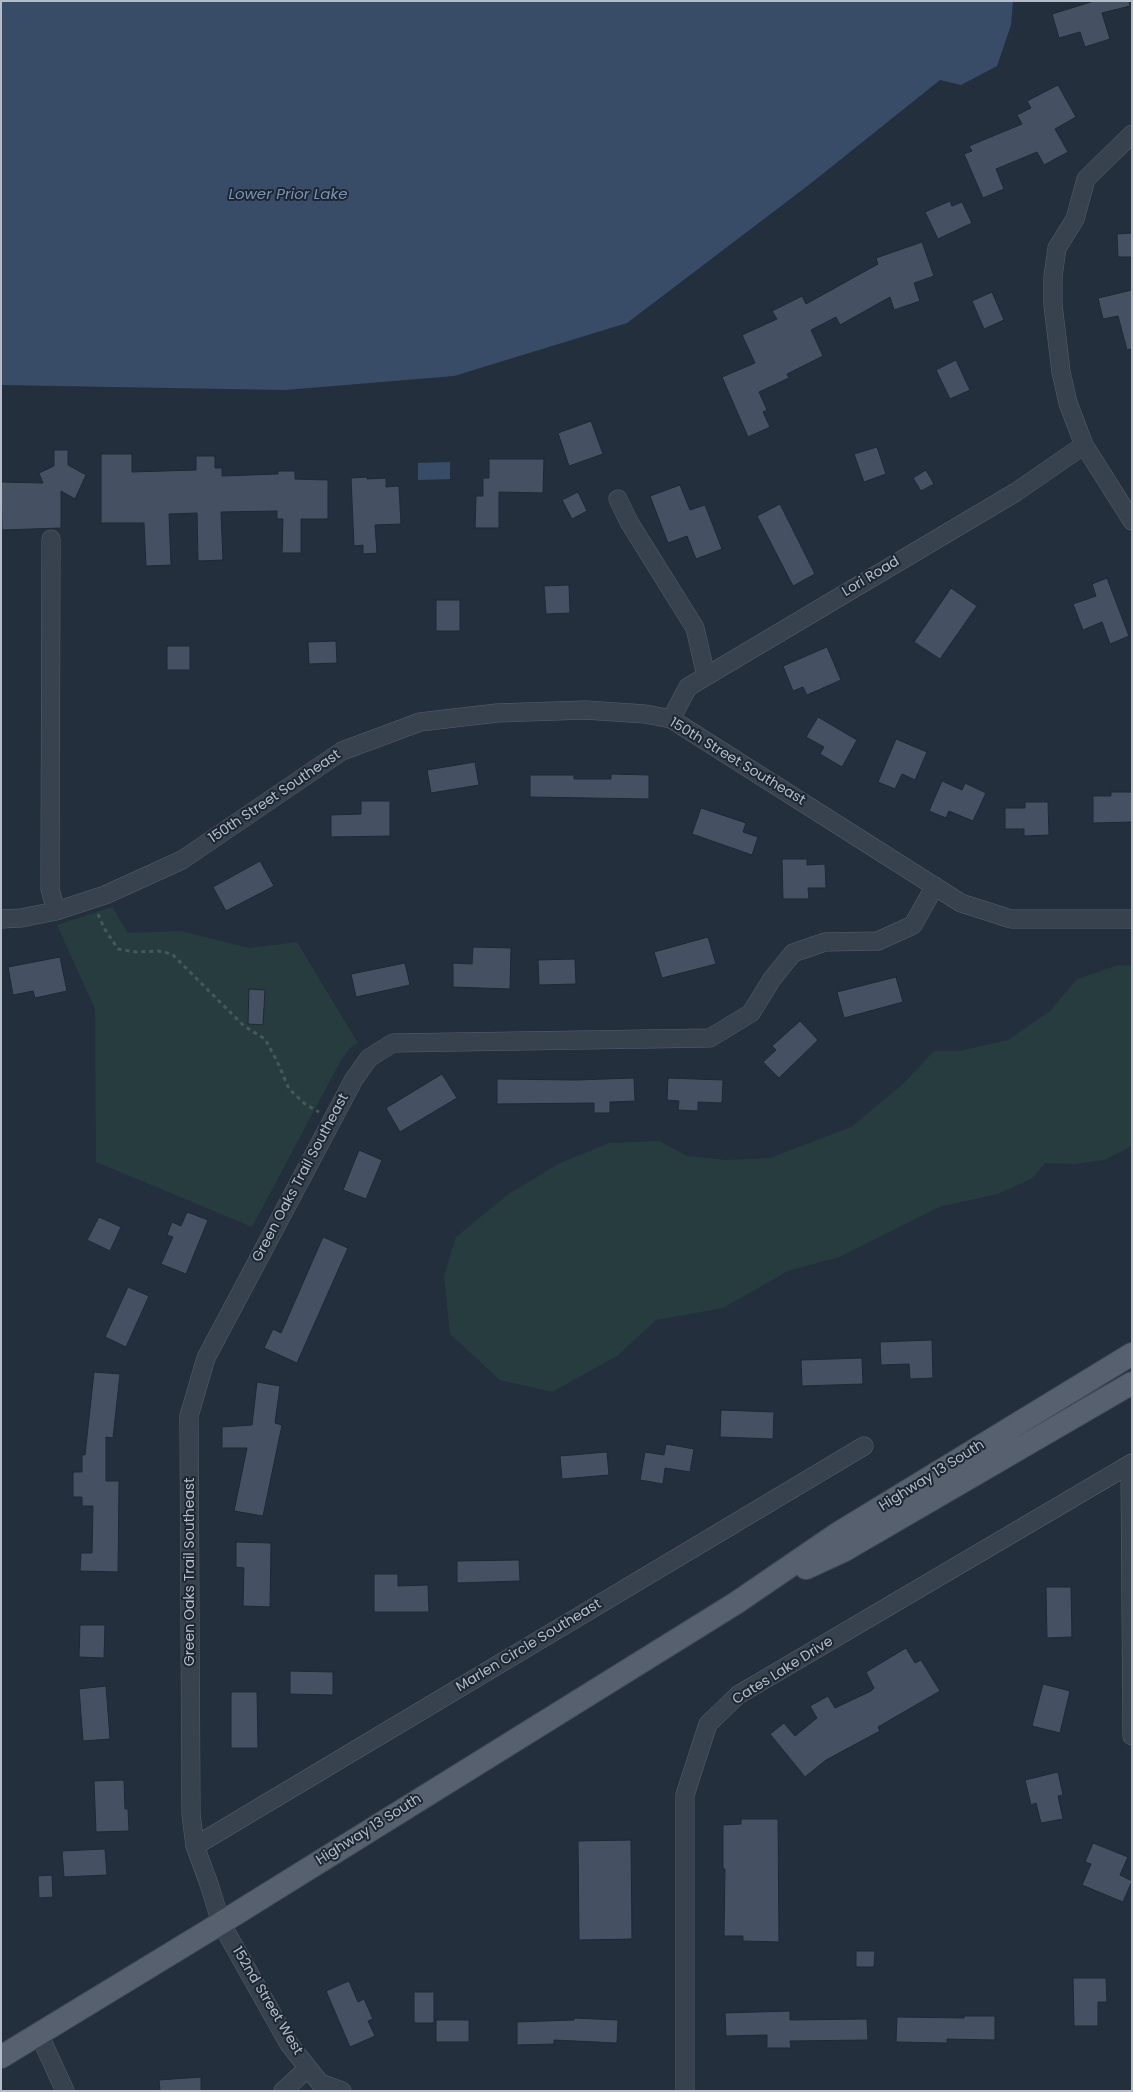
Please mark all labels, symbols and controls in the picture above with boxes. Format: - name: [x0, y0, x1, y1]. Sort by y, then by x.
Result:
- water label: Lower Prior Lake: [228, 186, 348, 204]
- street label: Lori Road: [839, 553, 903, 601]
- street label: 150th Street Southeast: [666, 715, 808, 809]
- street label: 150th Street Southeast: [206, 747, 344, 847]
- street label: Green Oaks Trail Southeast: [249, 1091, 353, 1265]
- street label: Highway 13 South: [876, 1437, 988, 1515]
- street label: Green Oaks Trail Southeast: [182, 1478, 198, 1666]
- street label: Marlen Circle Southeast: [453, 1596, 605, 1696]
- street label: Cates Lake Drive: [730, 1633, 836, 1709]
- street label: Highway 13 South: [313, 1791, 425, 1869]
- street label: 152nd Street West: [228, 1944, 306, 2058]

